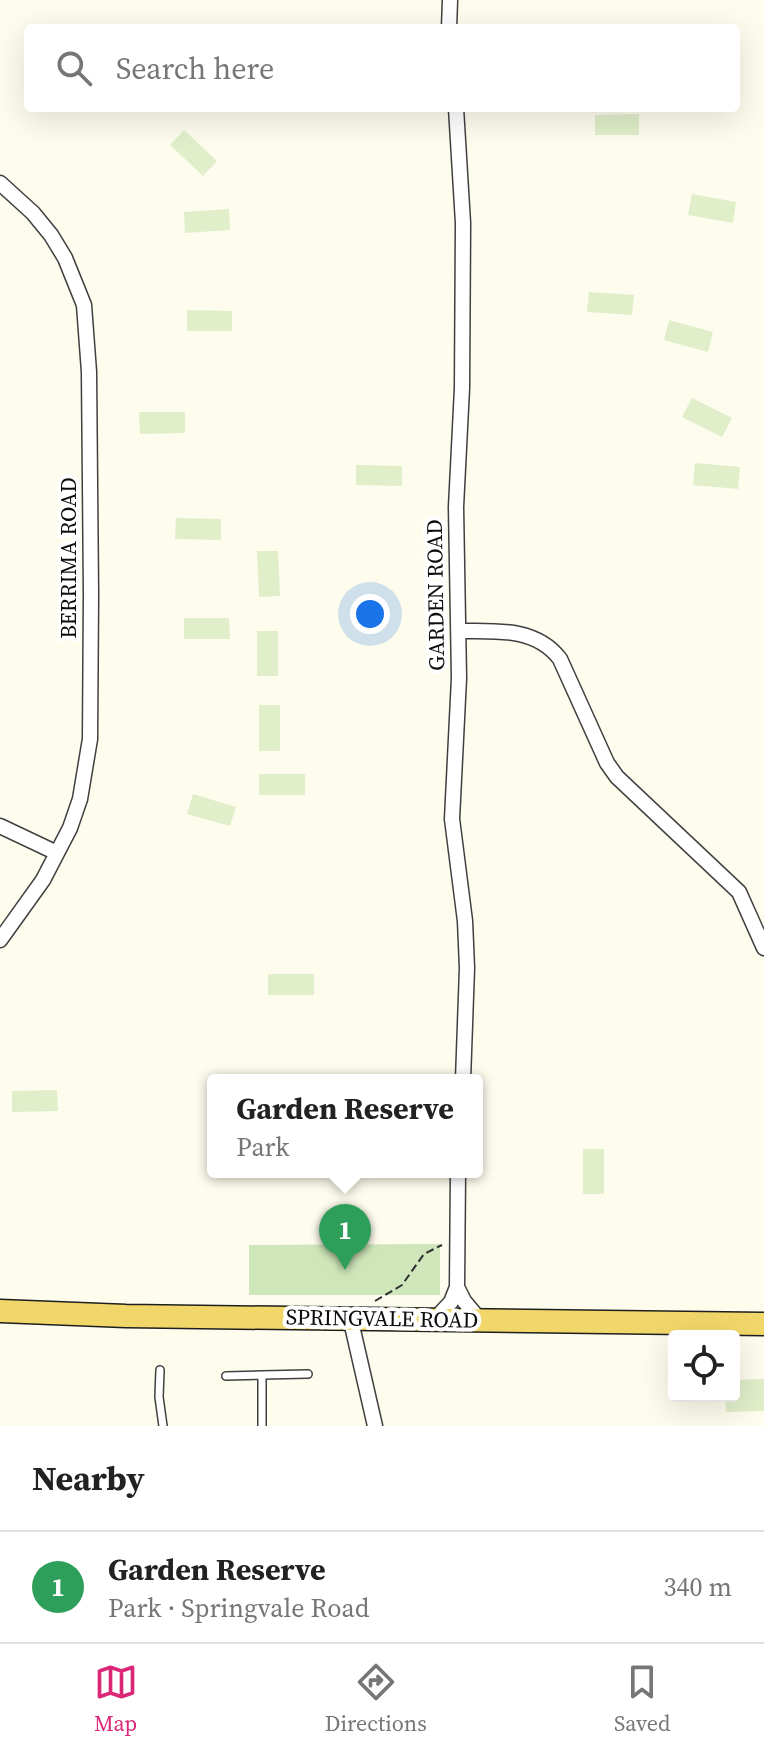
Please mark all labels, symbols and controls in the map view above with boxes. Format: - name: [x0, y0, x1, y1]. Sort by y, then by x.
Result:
- search box: [24, 24, 740, 112]
- icon: search: [52, 46, 96, 90]
- text: Search here: [116, 48, 274, 89]
- street label: BERRIMA ROAD: [53, 477, 83, 639]
- street label: GARDEN ROAD: [419, 519, 451, 671]
- your location: [350, 594, 390, 634]
- popup: [207, 1074, 483, 1178]
- text: Garden Reserve: [236, 1088, 454, 1129]
- text: Park: [236, 1129, 290, 1165]
- pin: 1: [319, 1204, 371, 1270]
- street label: SPRINGVALE ROAD: [286, 1301, 478, 1335]
- map controls: [668, 1330, 740, 1402]
- button: locate: [668, 1330, 740, 1402]
- text: Nearby: [32, 1455, 145, 1501]
- text: Garden Reserve: [108, 1549, 326, 1590]
- text: 1: [51, 1569, 65, 1605]
- text: 340 m: [664, 1569, 732, 1605]
- text: Park · Springvale Road: [108, 1590, 370, 1626]
- tab: Map: [94, 1660, 138, 1738]
- tab: Directions: [325, 1660, 427, 1738]
- tab: Saved: [614, 1660, 670, 1738]

